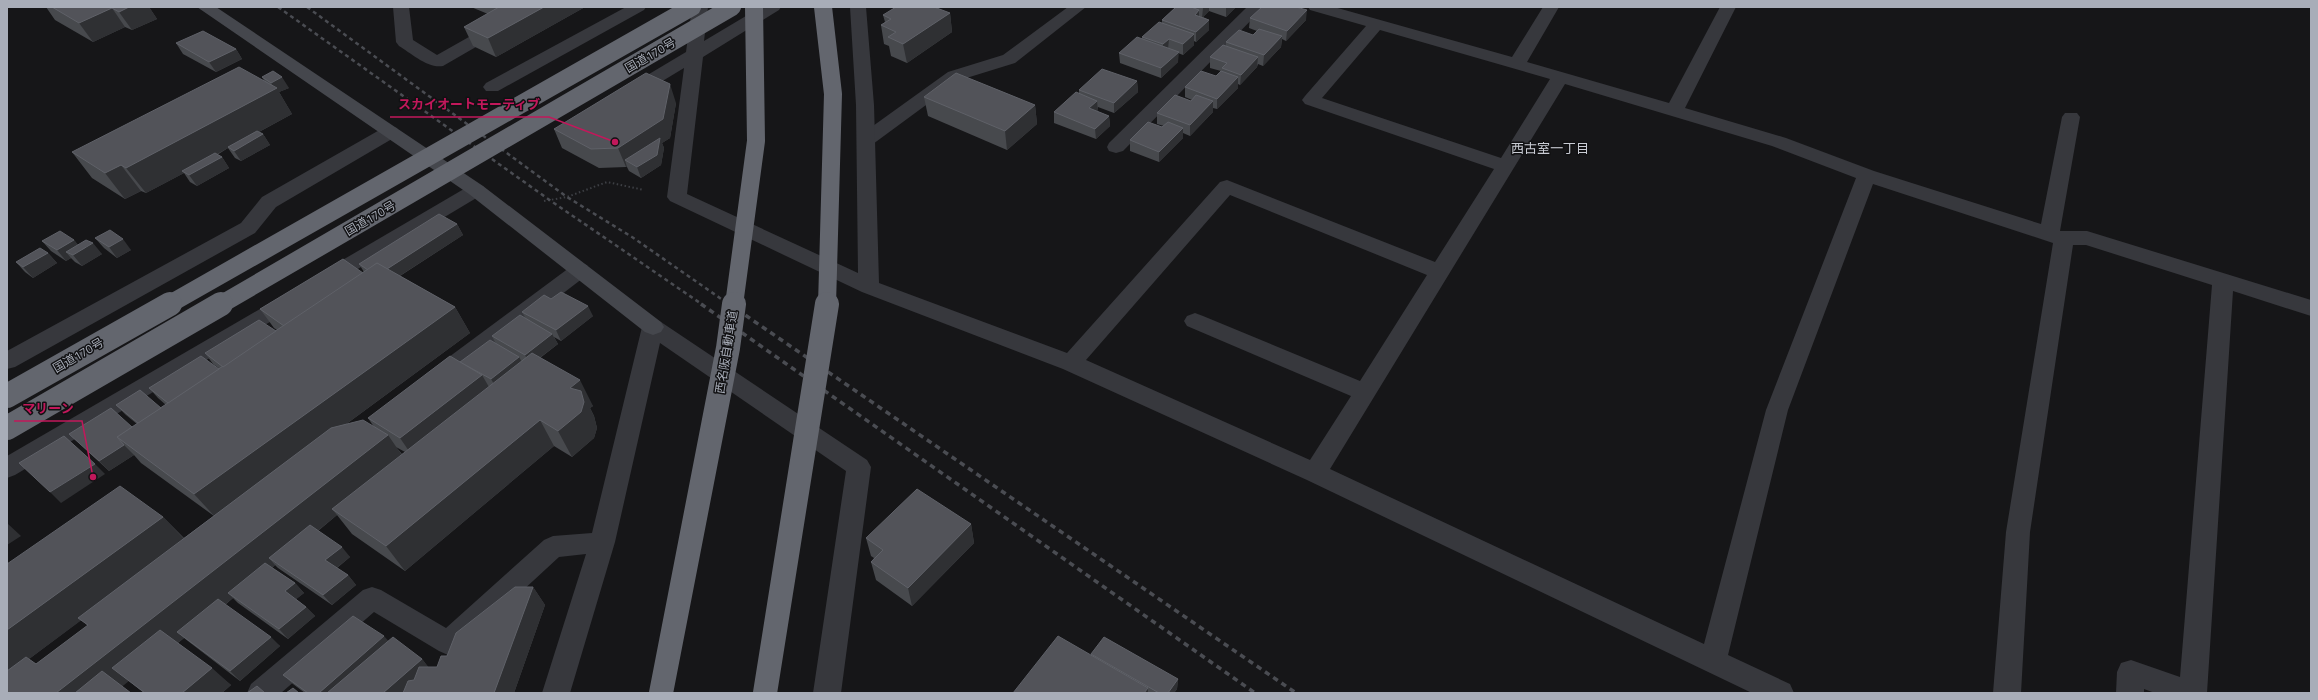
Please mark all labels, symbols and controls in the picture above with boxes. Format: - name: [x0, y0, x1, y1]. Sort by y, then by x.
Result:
- street label: 国道170号: [621, 33, 679, 77]
- callout: スカイオートモーティブ: [390, 92, 549, 117]
- text: スカイオートモーティブ: [398, 94, 540, 114]
- district label: 西古室一丁目: [1511, 138, 1589, 158]
- street label: 国道170号: [341, 196, 399, 240]
- street label: 西名阪自動車道: [710, 309, 742, 395]
- street label: 国道170号: [49, 333, 107, 377]
- callout: マリーン: [14, 396, 82, 421]
- text: マリーン: [22, 398, 74, 418]

